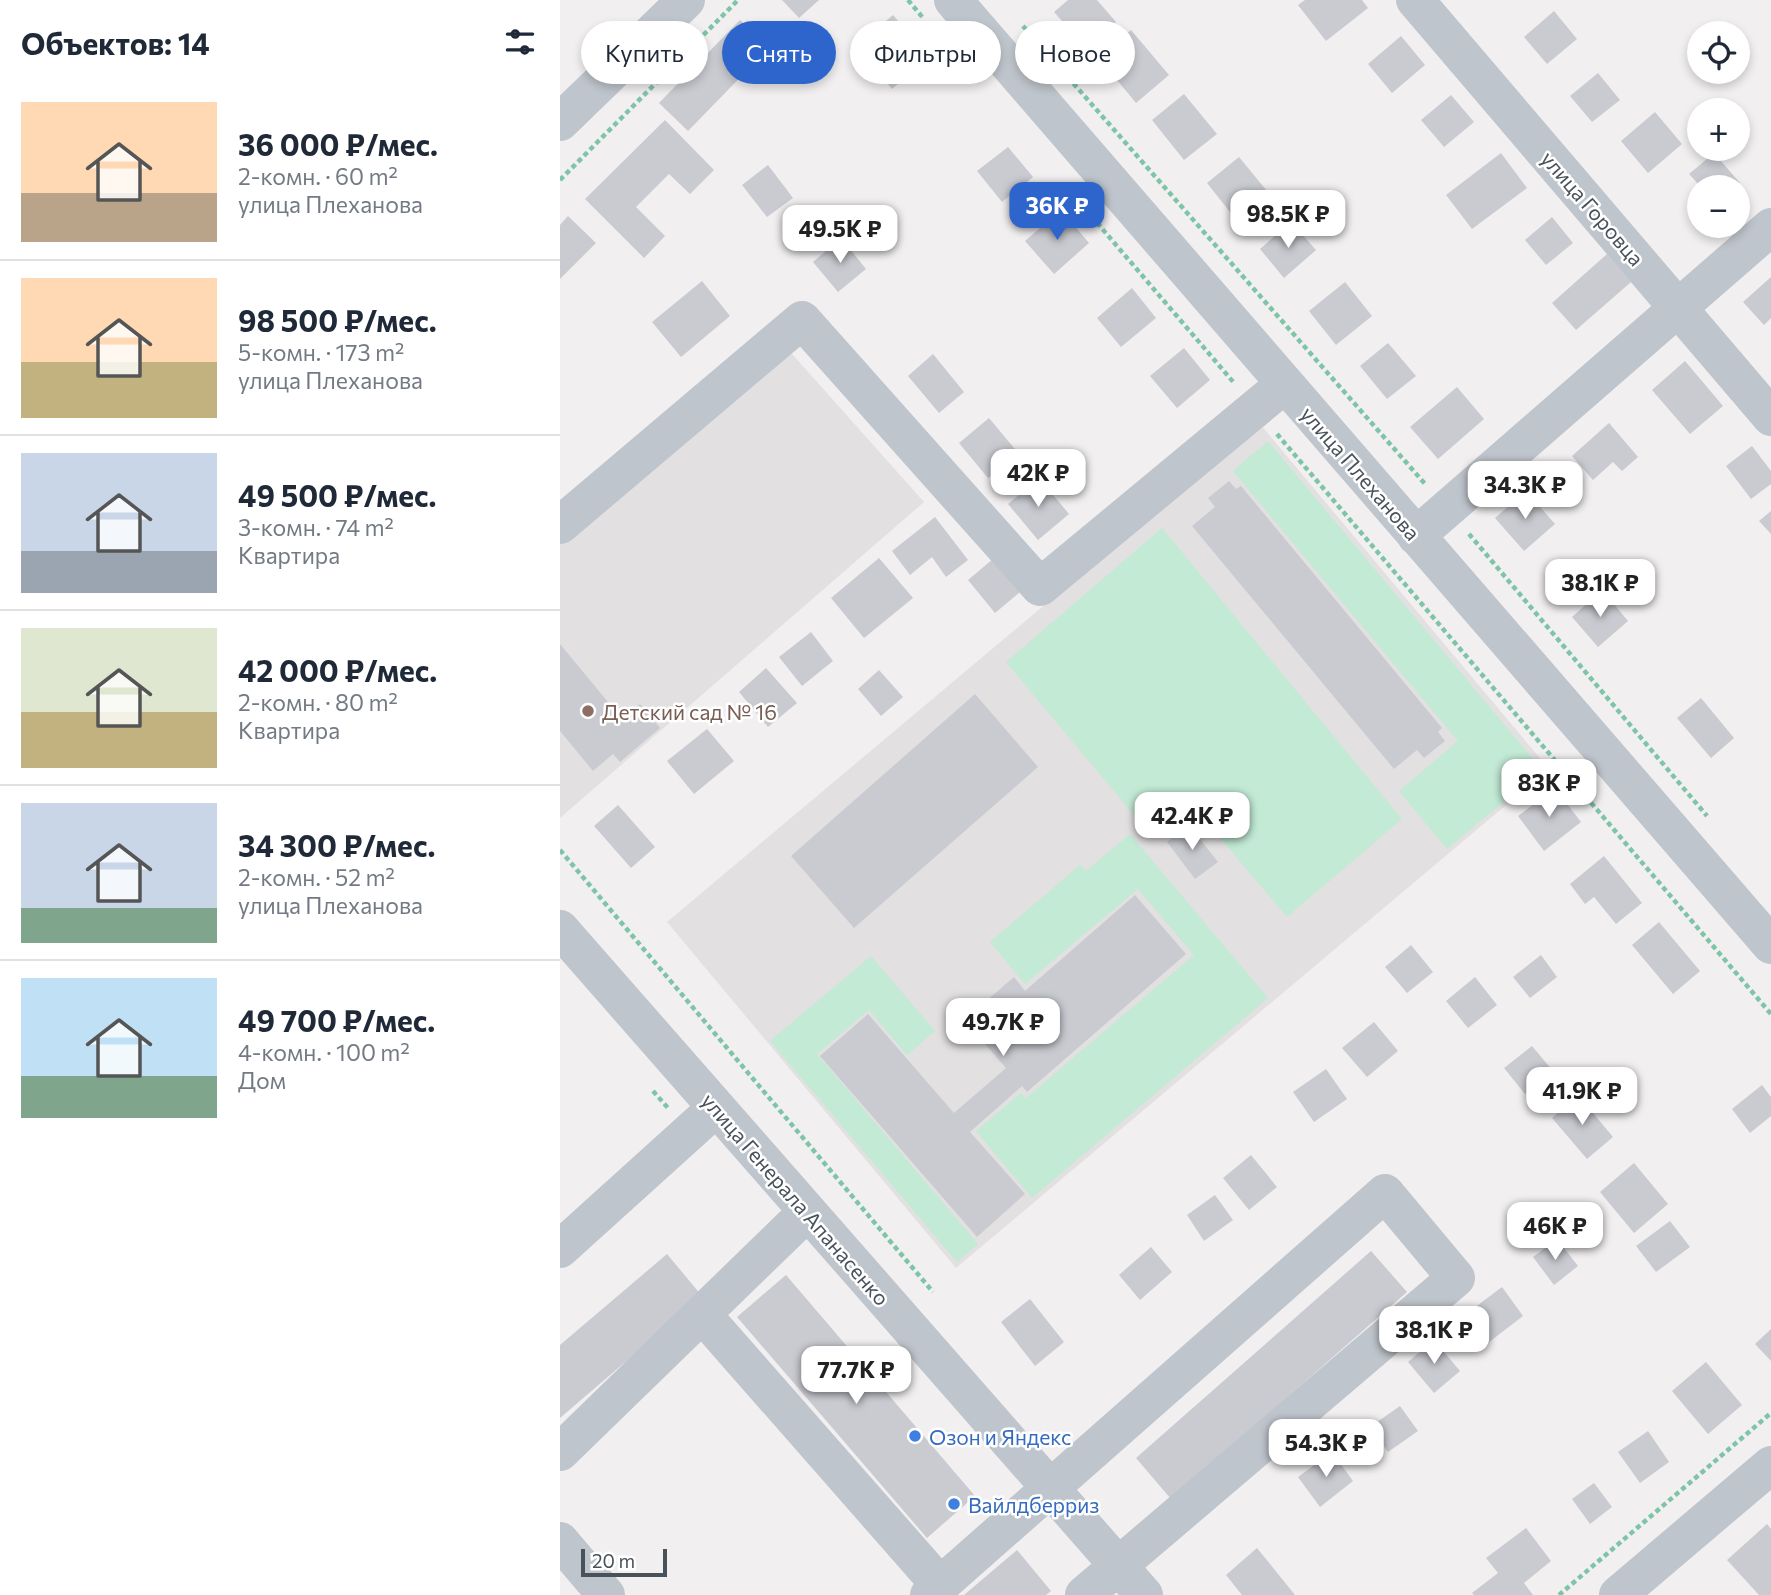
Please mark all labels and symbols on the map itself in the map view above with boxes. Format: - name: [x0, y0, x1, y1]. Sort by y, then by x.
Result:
- street label: улица Горовца: [1537, 146, 1649, 270]
- pin: 36K ₽: [1008, 182, 1106, 242]
- pin: 98.5K ₽: [1223, 190, 1353, 250]
- pin: 49.5K ₽: [775, 205, 905, 265]
- street label: улица Плеханова: [1296, 401, 1426, 545]
- pin: 42K ₽: [989, 449, 1087, 509]
- pin: 34.3K ₽: [1460, 462, 1590, 521]
- pin: 38.1K ₽: [1535, 560, 1665, 619]
- place label: Детский сад № 16: [602, 699, 777, 724]
- marker: Детский сад № 16: [580, 703, 596, 719]
- pin: 83K ₽: [1500, 760, 1598, 819]
- pin: 42.4K ₽: [1127, 792, 1257, 852]
- pin: 49.7K ₽: [938, 998, 1068, 1058]
- pin: 41.9K ₽: [1517, 1068, 1647, 1127]
- street label: улица Генерала Апанасенко: [697, 1088, 895, 1310]
- pin: 46K ₽: [1506, 1202, 1604, 1262]
- pin: 38.1K ₽: [1369, 1306, 1499, 1366]
- pin: 77.7K ₽: [791, 1346, 921, 1406]
- pin: 54.3K ₽: [1261, 1420, 1391, 1479]
- place label: Озон и Яндекс: [929, 1424, 1071, 1449]
- marker: Озон и Яндекс: [907, 1428, 923, 1444]
- place label: Вайлдберриз: [968, 1492, 1100, 1517]
- marker: Вайлдберриз: [946, 1496, 962, 1512]
- scale bar: [581, 1546, 667, 1578]

